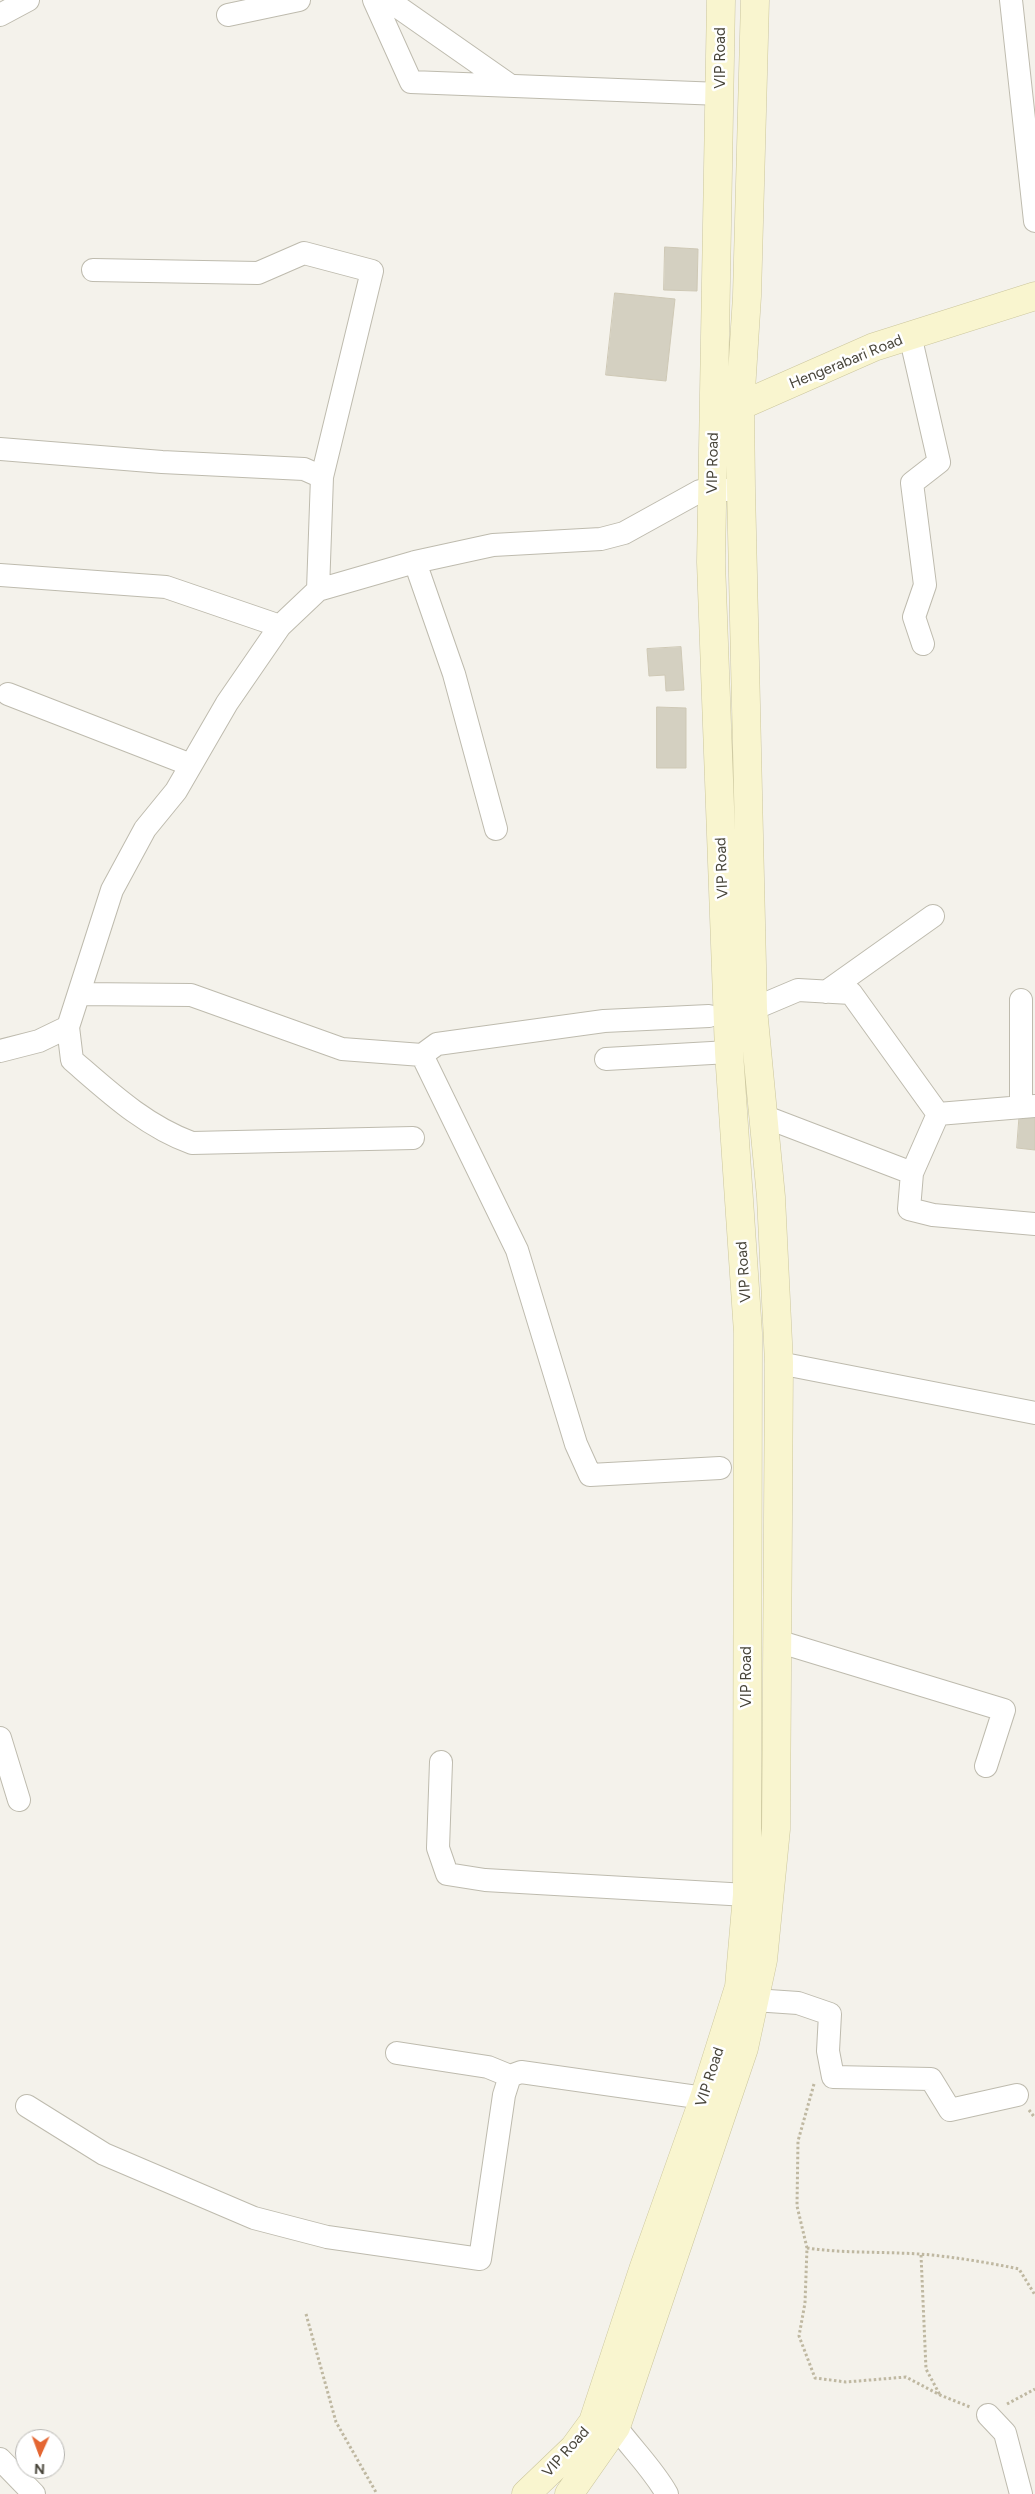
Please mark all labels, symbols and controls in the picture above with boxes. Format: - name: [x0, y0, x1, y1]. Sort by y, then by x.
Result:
- street label: VIP Road: [712, 27, 730, 89]
- street label: Hengerabari Road: [787, 331, 905, 393]
- street label: VIP Road: [703, 432, 723, 494]
- street label: VIP Road: [712, 837, 732, 899]
- street label: VIP Road: [733, 1241, 755, 1303]
- street label: VIP Road: [738, 1646, 756, 1708]
- street label: VIP Road: [692, 2045, 728, 2109]
- street label: VIP Road: [539, 2423, 593, 2481]
- north arrow: [15, 2429, 65, 2479]
- text: N: [34, 2460, 45, 2477]

